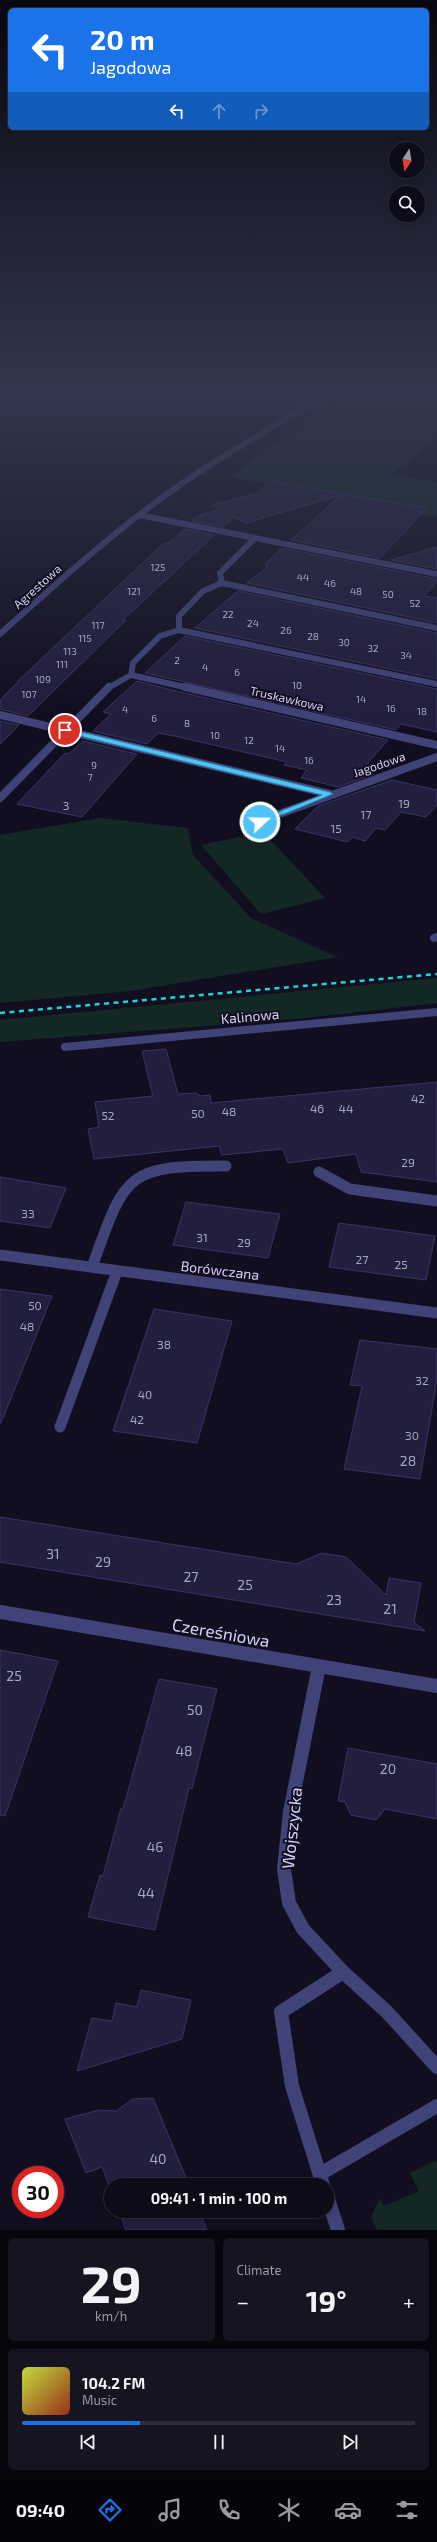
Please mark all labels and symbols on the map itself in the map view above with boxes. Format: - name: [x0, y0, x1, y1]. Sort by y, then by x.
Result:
- north arrow: [389, 142, 425, 178]
- street label: Agrestowa: [10, 561, 64, 611]
- house number: 125: [151, 561, 165, 573]
- house number: 44: [297, 571, 309, 583]
- house number: 46: [324, 577, 336, 589]
- house number: 121: [127, 585, 141, 597]
- house number: 48: [350, 585, 362, 597]
- house number: 50: [382, 588, 394, 600]
- house number: 52: [410, 597, 421, 609]
- house number: 22: [222, 608, 234, 620]
- house number: 24: [247, 617, 259, 629]
- house number: 117: [91, 619, 105, 631]
- house number: 26: [280, 624, 292, 636]
- house number: 28: [307, 630, 319, 642]
- house number: 115: [78, 632, 92, 644]
- house number: 30: [338, 636, 350, 648]
- house number: 32: [367, 642, 379, 654]
- house number: 113: [63, 645, 77, 657]
- house number: 34: [400, 649, 412, 661]
- house number: 2: [174, 654, 180, 666]
- house number: 111: [56, 658, 68, 670]
- house number: 4: [202, 661, 208, 673]
- house number: 6: [234, 666, 240, 678]
- house number: 109: [35, 673, 51, 685]
- house number: 10: [292, 679, 302, 691]
- street label: Truskawkowa: [249, 683, 325, 713]
- house number: 107: [21, 688, 37, 700]
- house number: 14: [356, 693, 366, 705]
- house number: 16: [386, 702, 396, 714]
- house number: 4: [122, 703, 128, 715]
- house number: 18: [417, 705, 427, 717]
- house number: 6: [151, 712, 157, 724]
- pin: [48, 713, 82, 747]
- house number: 8: [184, 717, 190, 729]
- house number: 10: [210, 729, 220, 741]
- house number: 12: [244, 734, 254, 746]
- house number: 14: [275, 742, 285, 754]
- street label: Jagodowa: [351, 749, 407, 779]
- house number: 16: [304, 754, 314, 766]
- house number: 9: [91, 759, 97, 771]
- house number: 7: [87, 771, 93, 783]
- house number: 19: [398, 796, 410, 810]
- house number: 3: [63, 798, 69, 812]
- position arrow: [239, 801, 281, 843]
- house number: 17: [361, 807, 371, 821]
- house number: 15: [330, 821, 342, 835]
- street label: Kalinowa: [220, 1005, 280, 1027]
- house number: 42: [411, 1091, 425, 1105]
- house number: 46: [310, 1101, 324, 1115]
- house number: 44: [339, 1101, 353, 1115]
- house number: 48: [222, 1104, 236, 1118]
- house number: 50: [191, 1106, 205, 1120]
- house number: 52: [101, 1108, 115, 1122]
- house number: 29: [401, 1155, 415, 1169]
- house number: 33: [21, 1206, 35, 1220]
- house number: 31: [196, 1230, 208, 1244]
- house number: 29: [237, 1235, 251, 1249]
- house number: 27: [356, 1252, 368, 1266]
- street label: Borówczana: [180, 1257, 260, 1283]
- house number: 25: [394, 1257, 408, 1271]
- house number: 50: [28, 1298, 42, 1312]
- house number: 48: [20, 1319, 34, 1333]
- house number: 38: [157, 1337, 171, 1351]
- house number: 32: [415, 1373, 429, 1387]
- house number: 40: [138, 1387, 152, 1401]
- house number: 42: [130, 1412, 144, 1426]
- house number: 30: [405, 1428, 419, 1442]
- house number: 28: [400, 1452, 416, 1469]
- house number: 31: [46, 1545, 60, 1562]
- house number: 29: [95, 1553, 111, 1570]
- house number: 27: [183, 1568, 199, 1585]
- house number: 25: [237, 1576, 253, 1593]
- house number: 23: [326, 1591, 342, 1608]
- house number: 21: [383, 1600, 397, 1617]
- street label: Czereśniowa: [171, 1614, 271, 1650]
- house number: 25: [6, 1667, 22, 1684]
- house number: 50: [187, 1701, 203, 1718]
- house number: 48: [175, 1742, 193, 1759]
- house number: 20: [380, 1760, 396, 1777]
- street label: Wojszycka: [277, 1786, 306, 1870]
- house number: 46: [147, 1838, 163, 1855]
- house number: 44: [137, 1884, 155, 1901]
- house number: 40: [149, 2150, 167, 2167]
- speed limit sign: 30: [12, 2166, 64, 2218]

